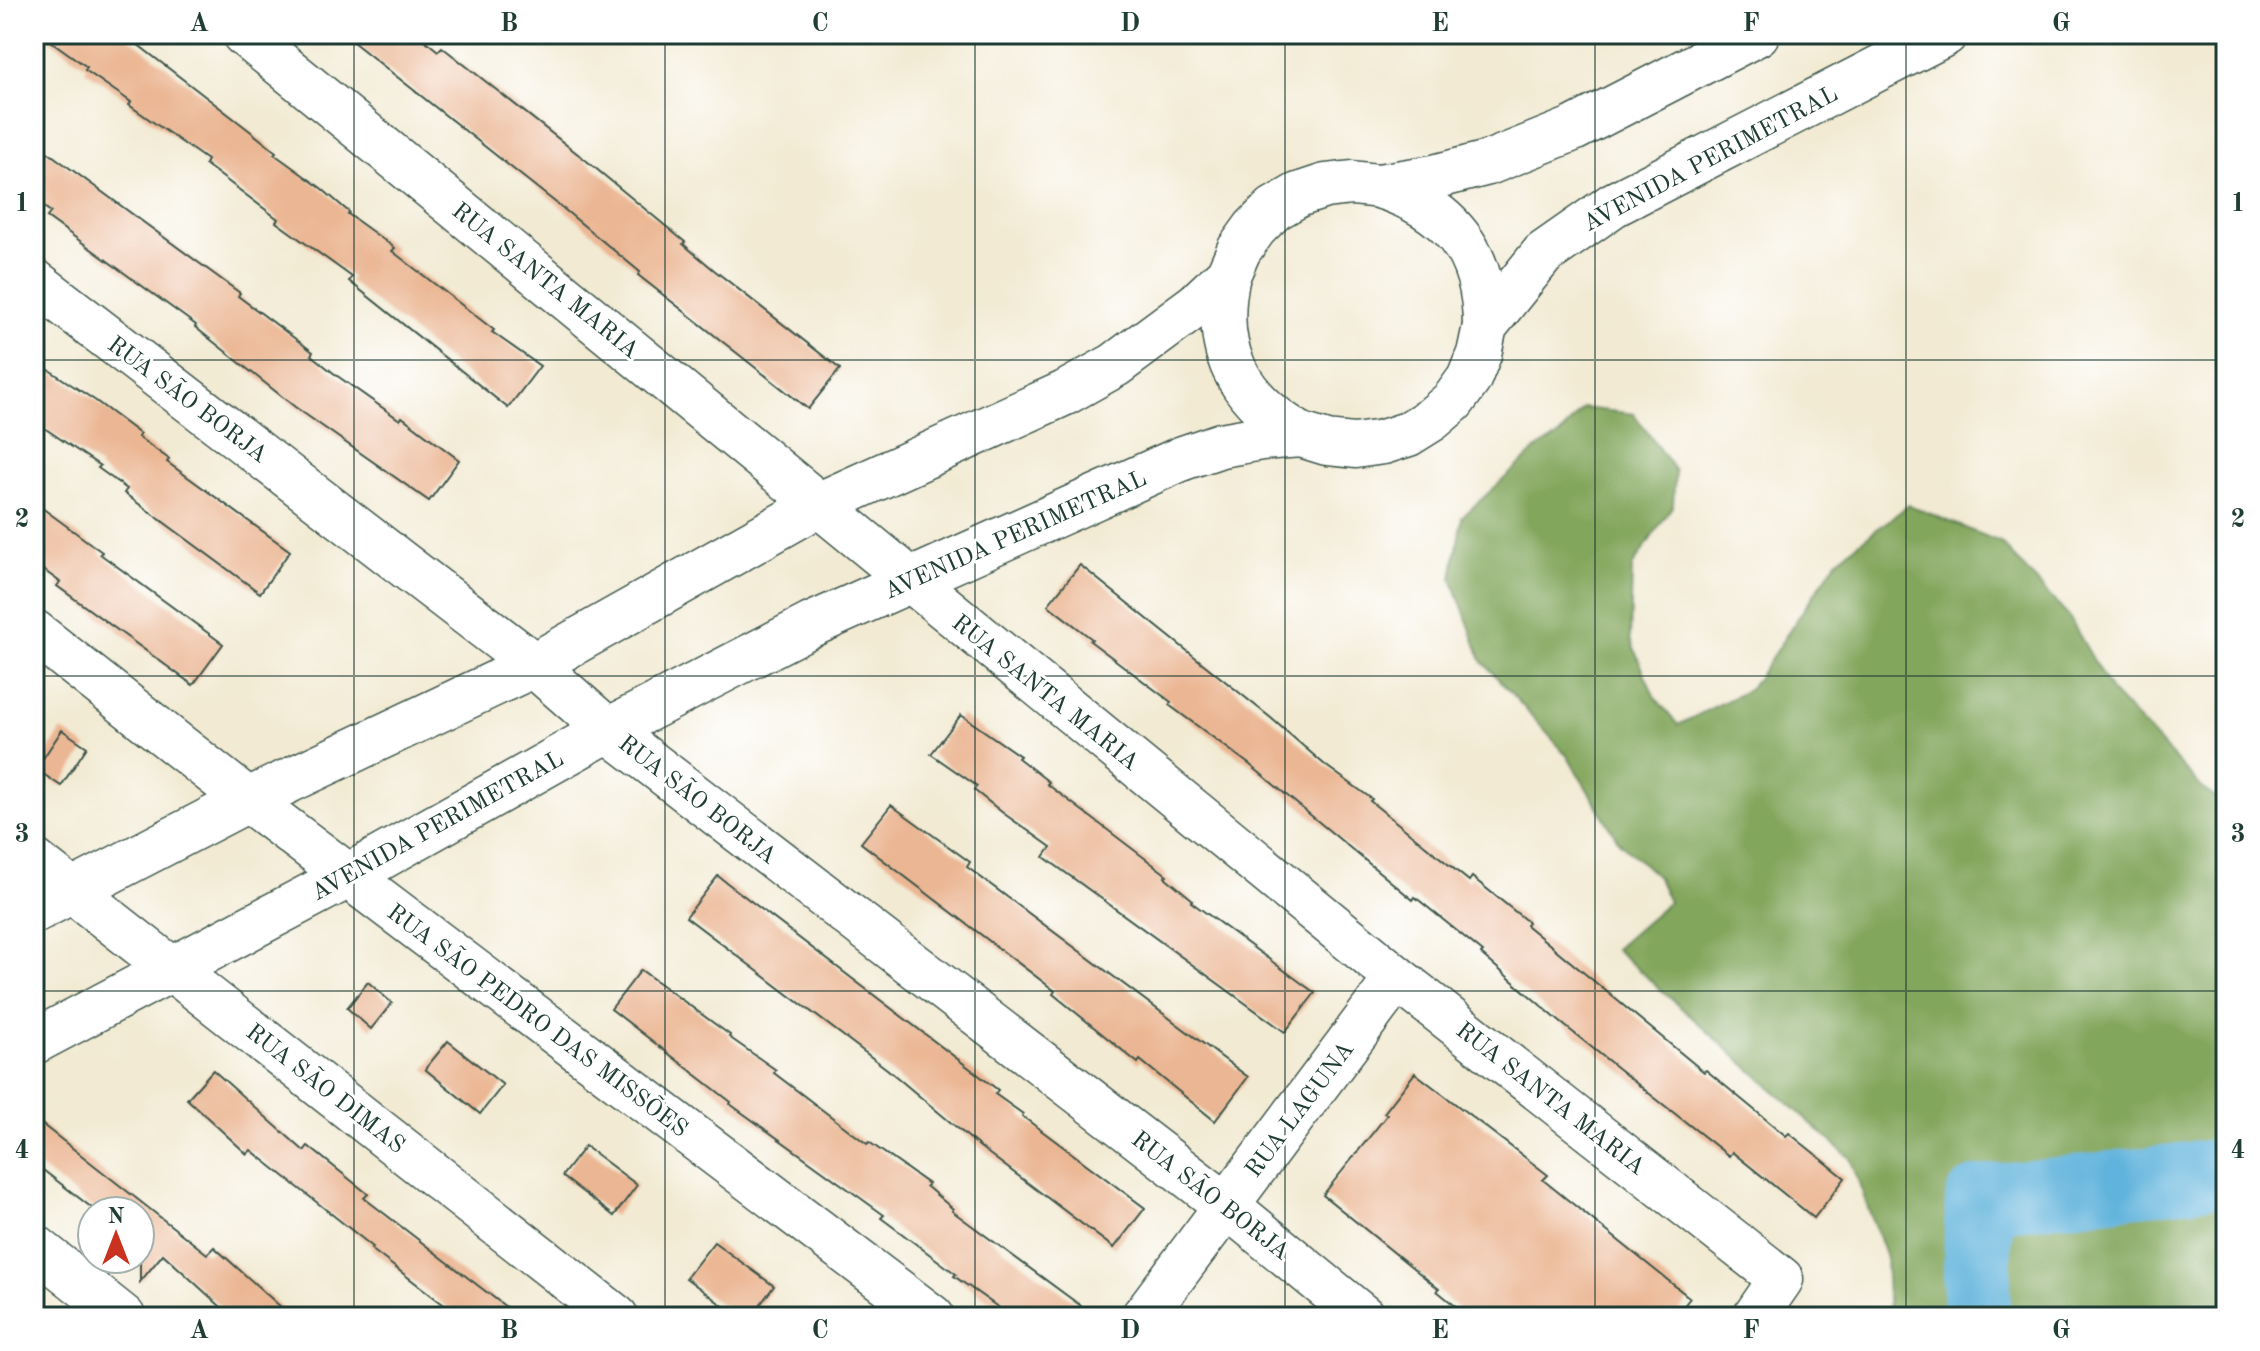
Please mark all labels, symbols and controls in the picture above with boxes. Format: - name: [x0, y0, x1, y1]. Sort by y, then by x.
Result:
- text: A: [189, 11, 209, 37]
- text: B: [500, 11, 518, 37]
- text: C: [811, 11, 829, 37]
- text: D: [1120, 11, 1140, 37]
- text: E: [1431, 11, 1449, 37]
- text: F: [1742, 11, 1760, 37]
- text: G: [2052, 11, 2070, 37]
- street label: AVENIDA PERIMETRAL: [1580, 82, 1842, 237]
- text: 1: [14, 191, 30, 217]
- text: 1: [2230, 191, 2246, 217]
- street label: RUA SANTA MARIA: [447, 199, 643, 364]
- street label: RUA SÃO BORJA: [102, 330, 274, 468]
- street label: AVENIDA PERIMETRAL: [881, 467, 1151, 605]
- text: 2: [14, 507, 30, 533]
- text: 2: [2230, 507, 2246, 533]
- street label: RUA SANTA MARIA: [947, 611, 1143, 776]
- street label: RUA SÃO BORJA: [613, 729, 783, 869]
- street label: AVENIDA PERIMETRAL: [308, 747, 568, 906]
- text: 3: [14, 822, 30, 848]
- text: 3: [2230, 822, 2246, 848]
- street label: RUA SÃO PEDRO DAS MISSÕES: [382, 897, 695, 1142]
- street label: RUA SÃO DIMAS: [241, 1017, 411, 1159]
- street label: RUA SANTA MARIA: [1451, 1019, 1649, 1181]
- street label: RUA LAGUNA: [1242, 1038, 1359, 1183]
- street label: RUA SÃO BORJA: [1126, 1125, 1296, 1265]
- text: 4: [14, 1138, 30, 1164]
- text: 4: [2230, 1138, 2246, 1164]
- north arrow: [76, 1195, 156, 1275]
- text: N: [108, 1206, 125, 1228]
- text: A: [189, 1318, 209, 1344]
- text: B: [500, 1318, 518, 1344]
- text: C: [811, 1318, 829, 1344]
- text: D: [1120, 1318, 1140, 1344]
- text: E: [1431, 1318, 1449, 1344]
- text: F: [1742, 1318, 1760, 1344]
- text: G: [2052, 1318, 2070, 1344]

